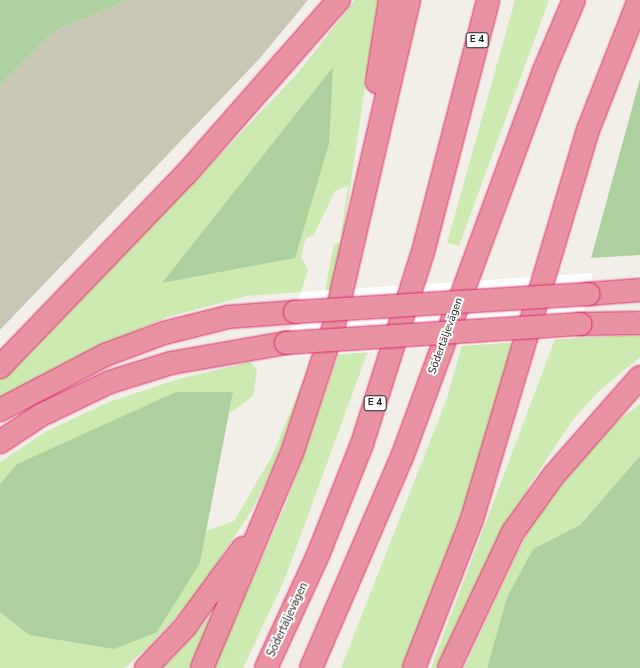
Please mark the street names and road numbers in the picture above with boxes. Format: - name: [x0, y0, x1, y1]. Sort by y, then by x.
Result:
- road number: E 4: [465, 32, 489, 48]
- street label: Södertäljevägen: [426, 296, 466, 376]
- road number: E 4: [363, 395, 387, 411]
- street label: Södertäljevägen: [265, 581, 311, 659]

